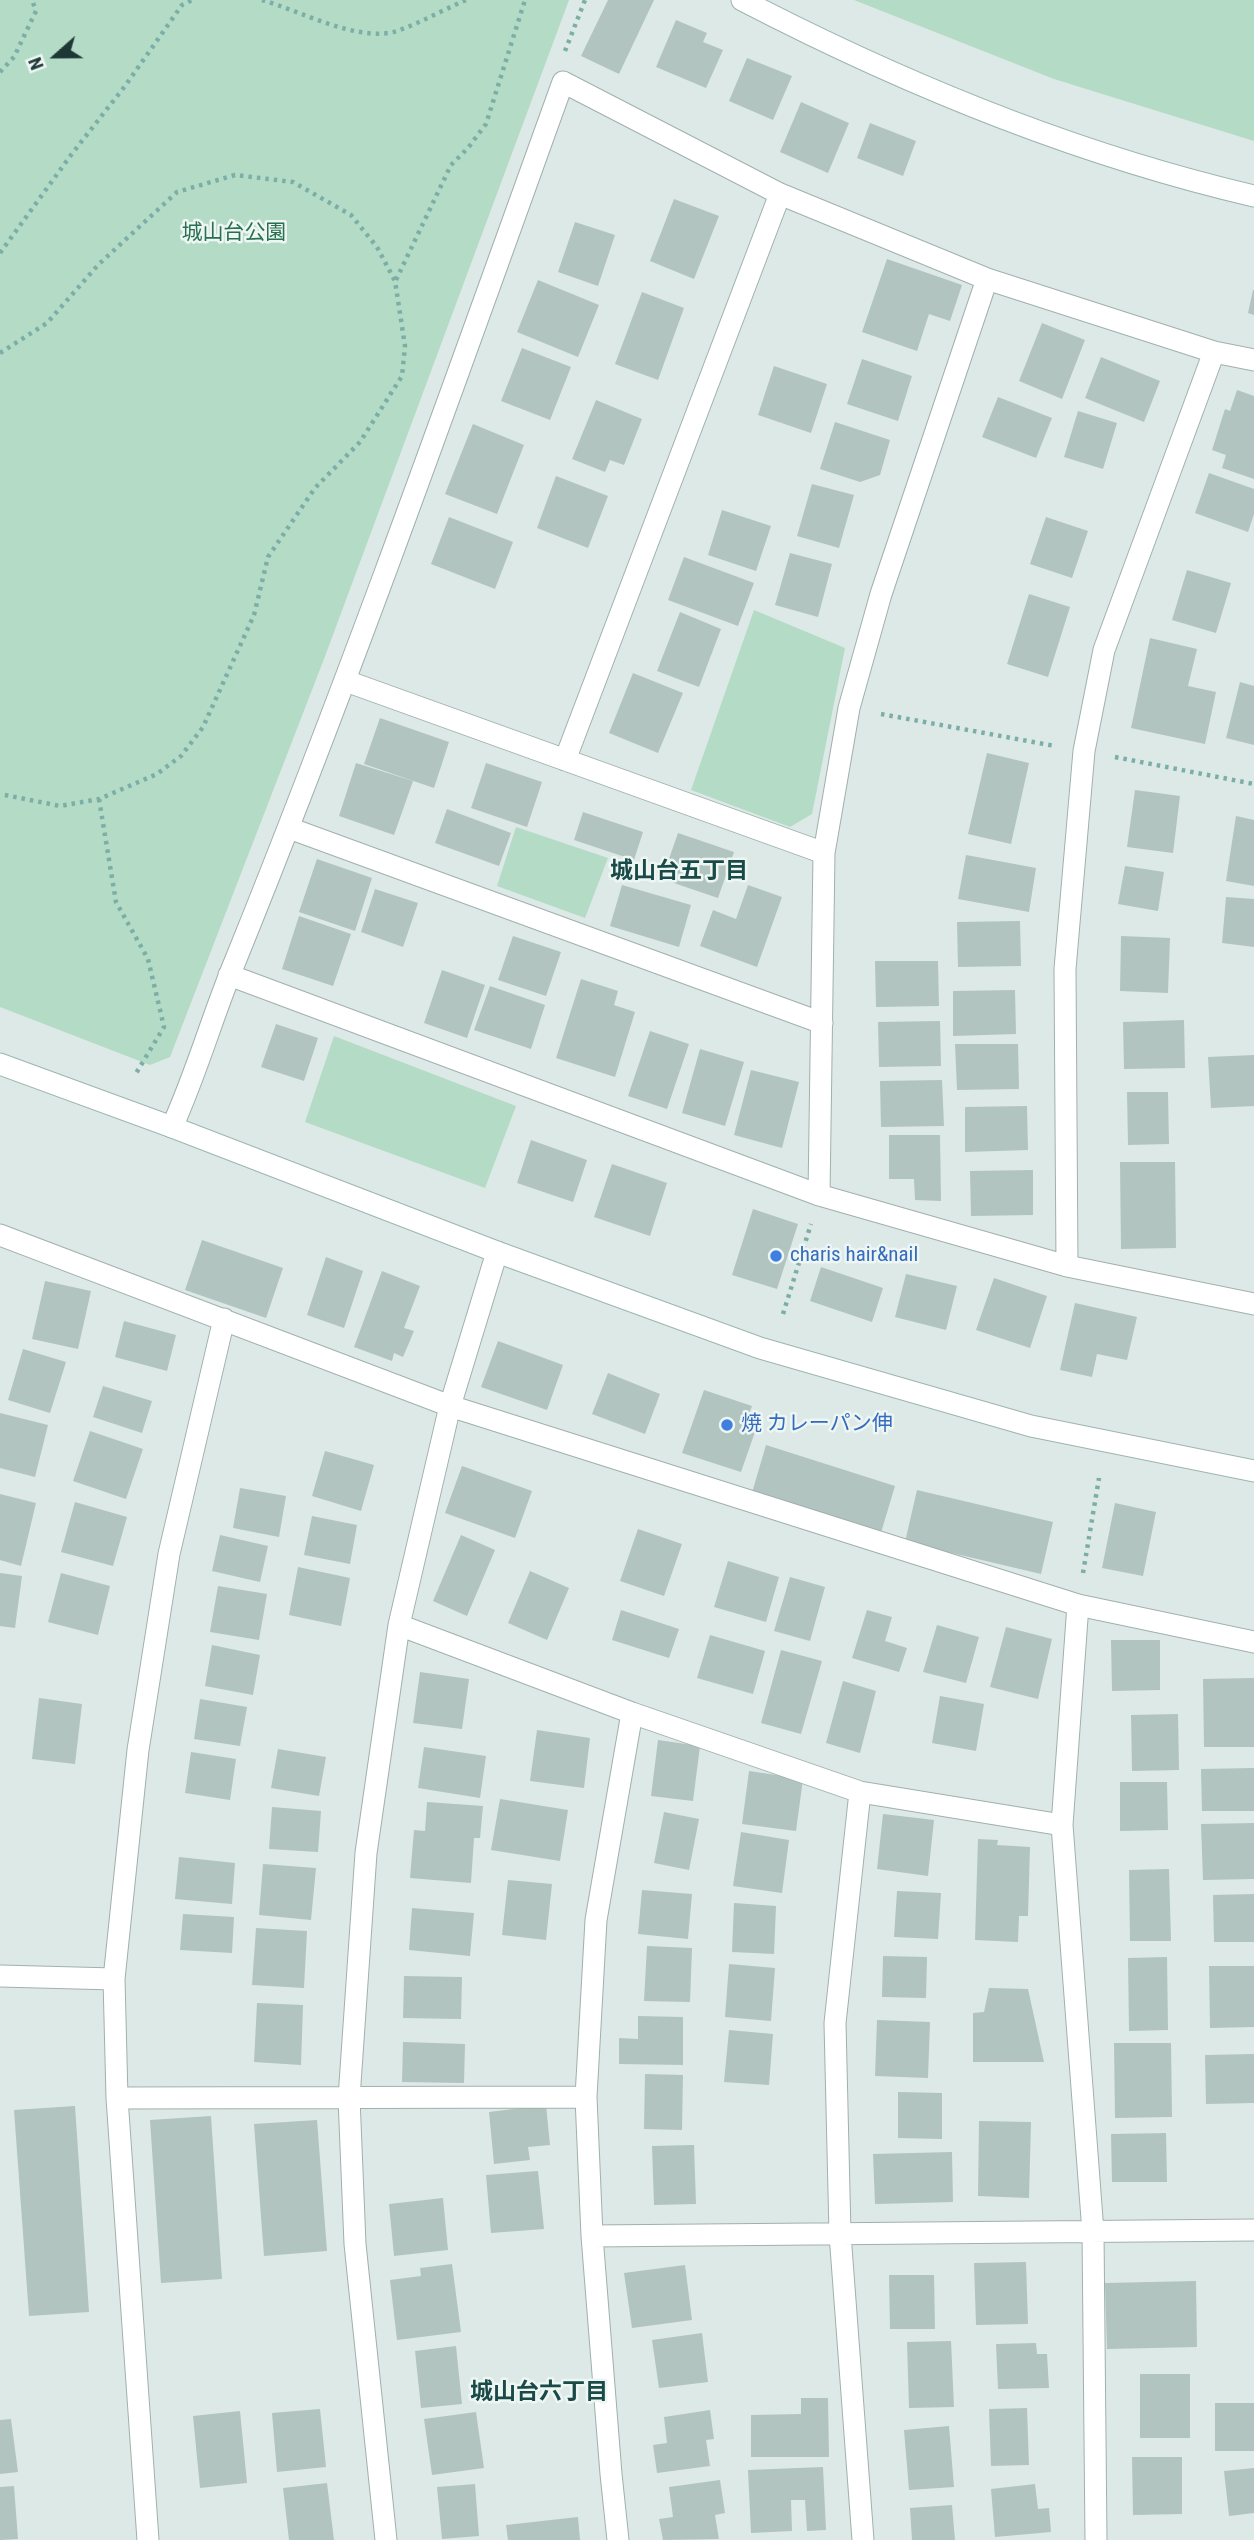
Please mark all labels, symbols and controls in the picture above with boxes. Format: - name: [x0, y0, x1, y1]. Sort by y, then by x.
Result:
- north arrow: [21, 21, 91, 91]
- text: N: [23, 54, 49, 73]
- park label: 城山台公園: [182, 221, 286, 247]
- district label: 城山台五丁目: [610, 858, 748, 886]
- place label: charis hair&nail: [790, 1243, 918, 1269]
- marker: charis hair&nail: [768, 1248, 784, 1264]
- place label: 焼 カレーパン伸: [741, 1412, 893, 1438]
- marker: 焼 カレーパン伸: [719, 1417, 735, 1433]
- district label: 城山台六丁目: [470, 2379, 608, 2407]

